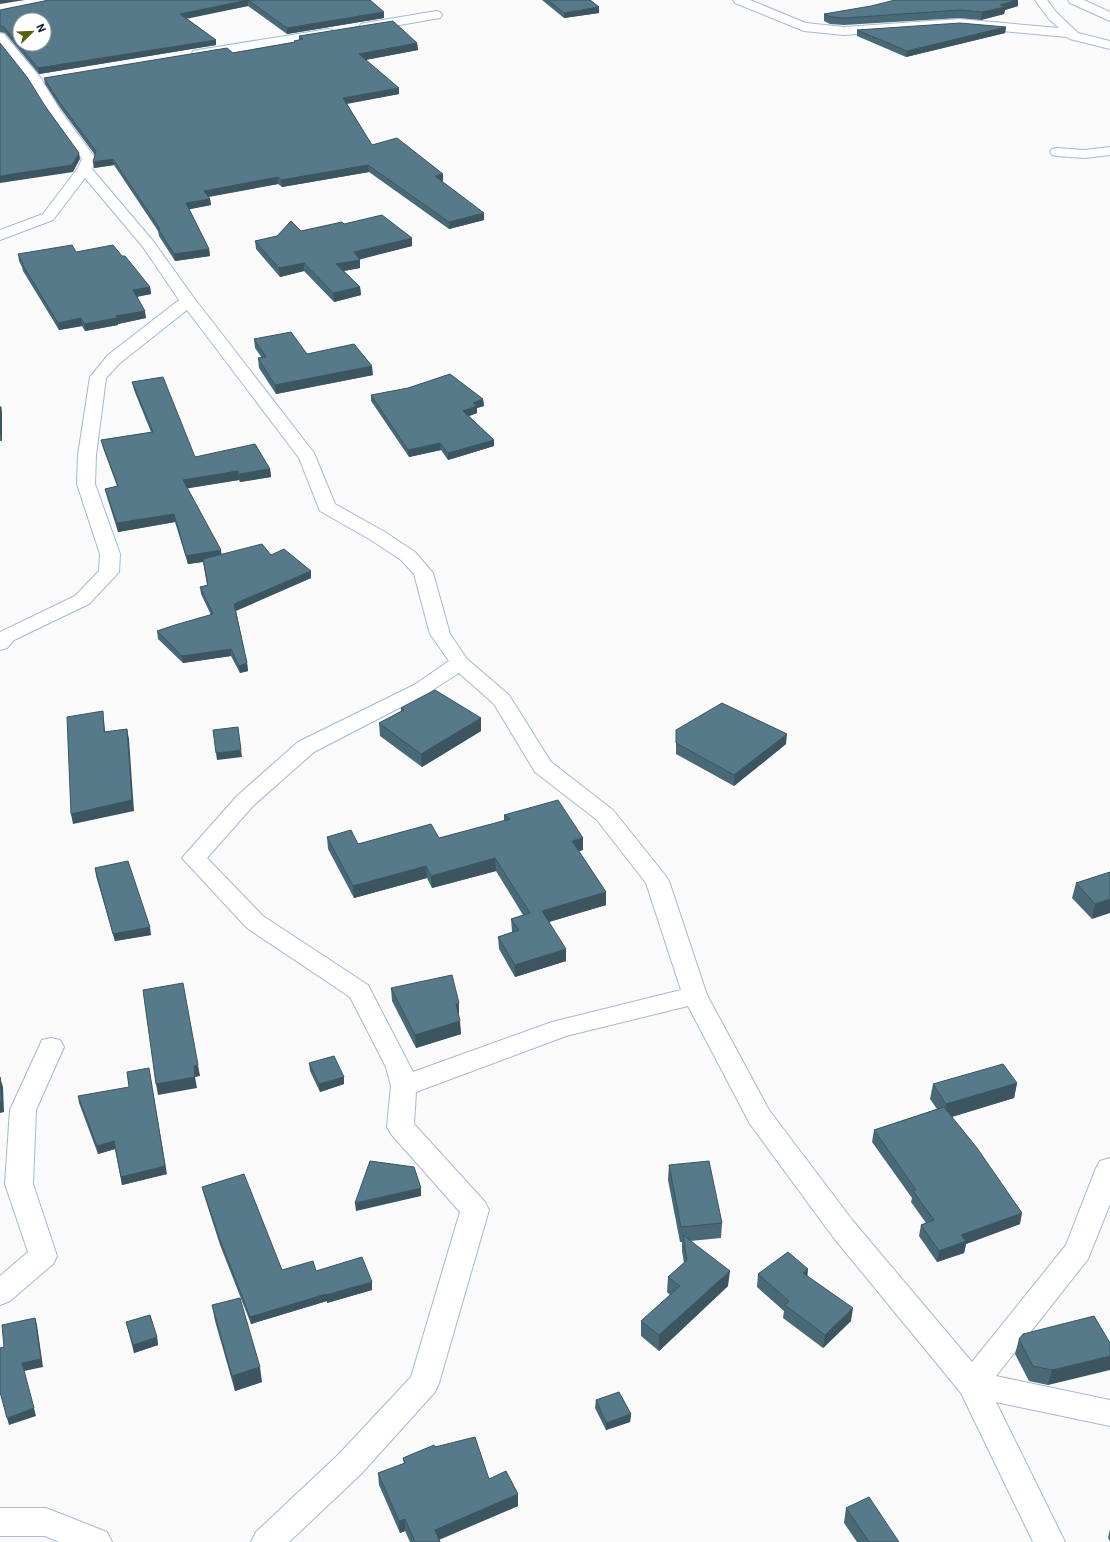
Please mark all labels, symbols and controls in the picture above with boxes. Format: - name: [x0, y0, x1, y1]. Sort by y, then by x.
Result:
- north arrow: [12, 12, 52, 52]
- text: N: [33, 22, 48, 35]

